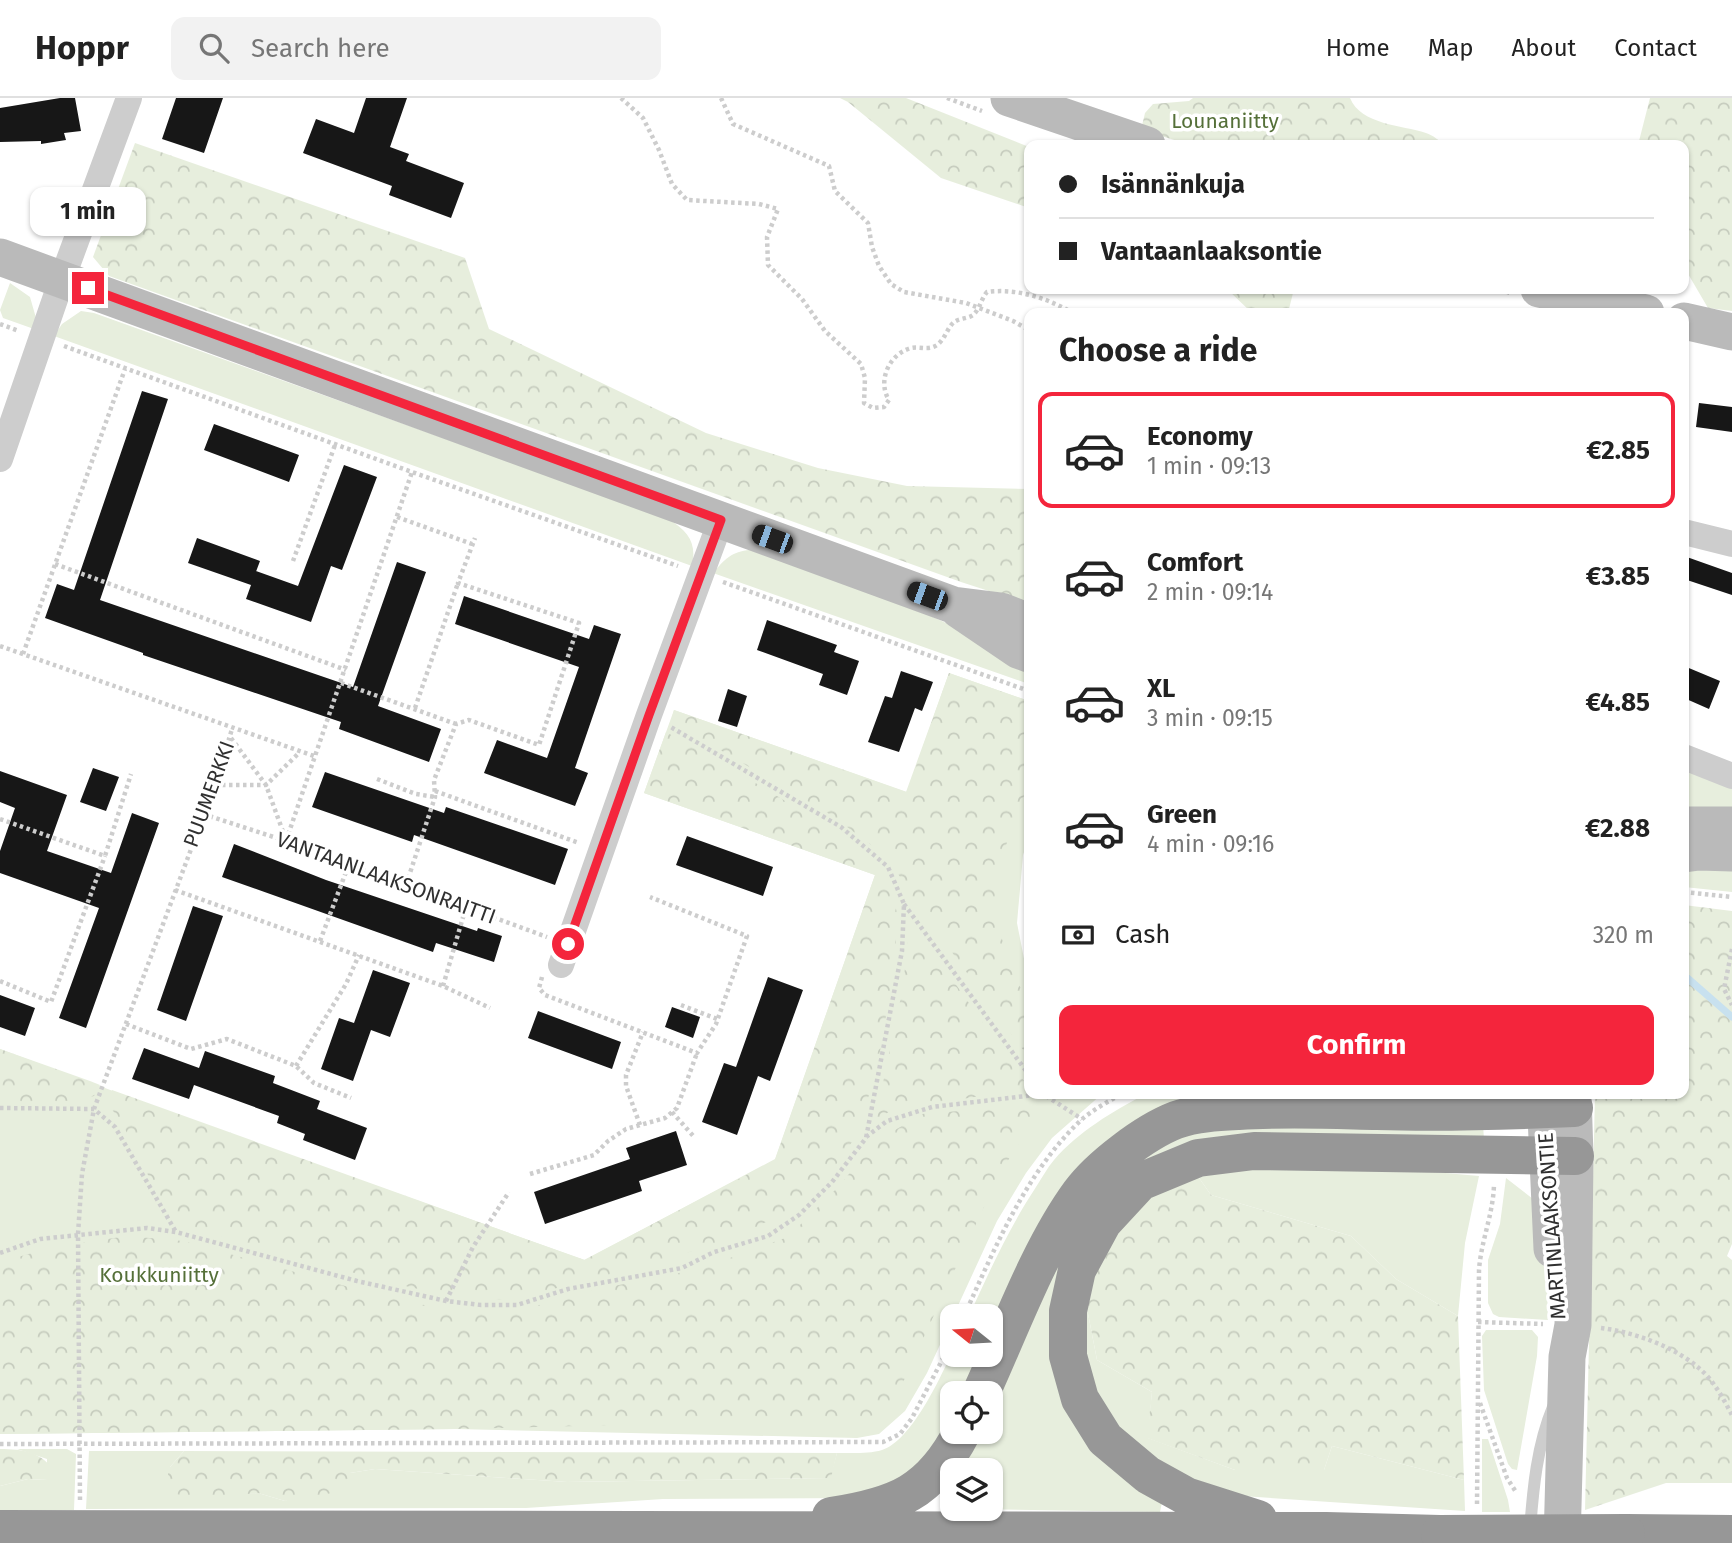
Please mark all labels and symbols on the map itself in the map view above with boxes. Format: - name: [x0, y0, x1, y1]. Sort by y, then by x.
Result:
- park label: Lounaniitty: [1171, 108, 1280, 134]
- callout: 1 min: [30, 186, 146, 236]
- route end: [72, 272, 104, 304]
- car: [749, 522, 796, 556]
- car: [904, 579, 951, 613]
- street label: PUUMERKKI: [178, 737, 240, 851]
- street label: VANTAANLAAKSONRAITTI: [273, 826, 499, 930]
- route start: [552, 928, 584, 960]
- street label: MARTINLAAKSONTIE: [1532, 1132, 1572, 1320]
- park label: Koukkuniitty: [99, 1262, 220, 1288]
- north arrow: [940, 1304, 1003, 1367]

